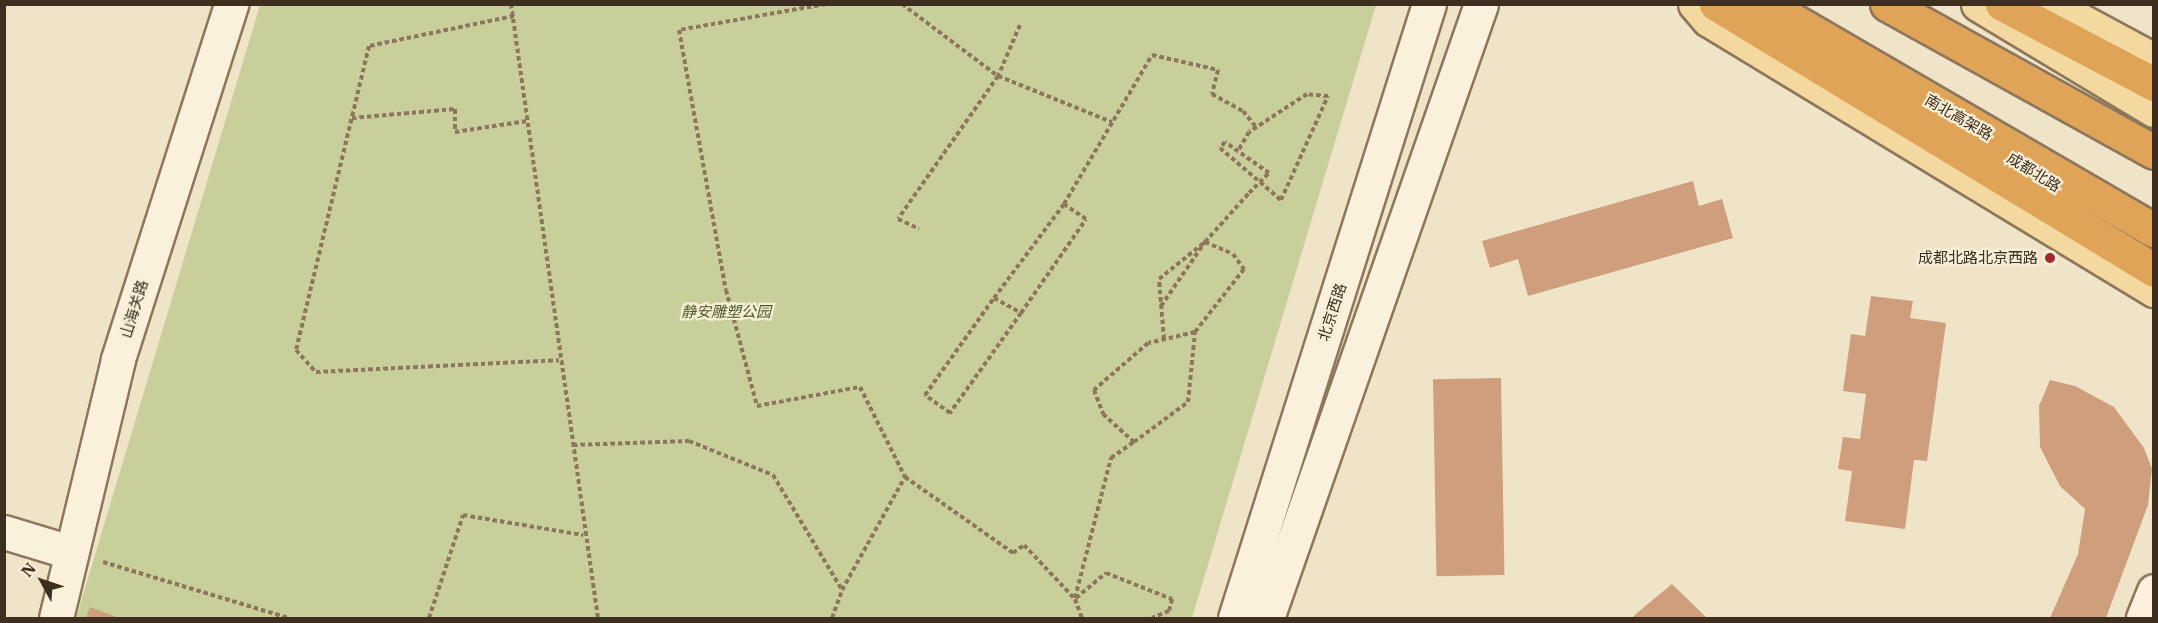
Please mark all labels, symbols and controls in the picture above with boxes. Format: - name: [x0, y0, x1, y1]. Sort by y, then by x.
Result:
- street label: 南北高架路: [1922, 90, 1996, 144]
- street label: 成都北路: [2004, 148, 2064, 196]
- place label: 成都北路北京西路: [1918, 249, 2038, 267]
- marker: 成都北路北京西路: [2043, 251, 2057, 265]
- street label: 山海关路: [117, 278, 151, 340]
- street label: 北京西路: [1314, 281, 1350, 343]
- park label: 静安雕塑公园: [681, 303, 771, 321]
- north arrow: [12, 551, 72, 611]
- text: N: [16, 558, 40, 581]

